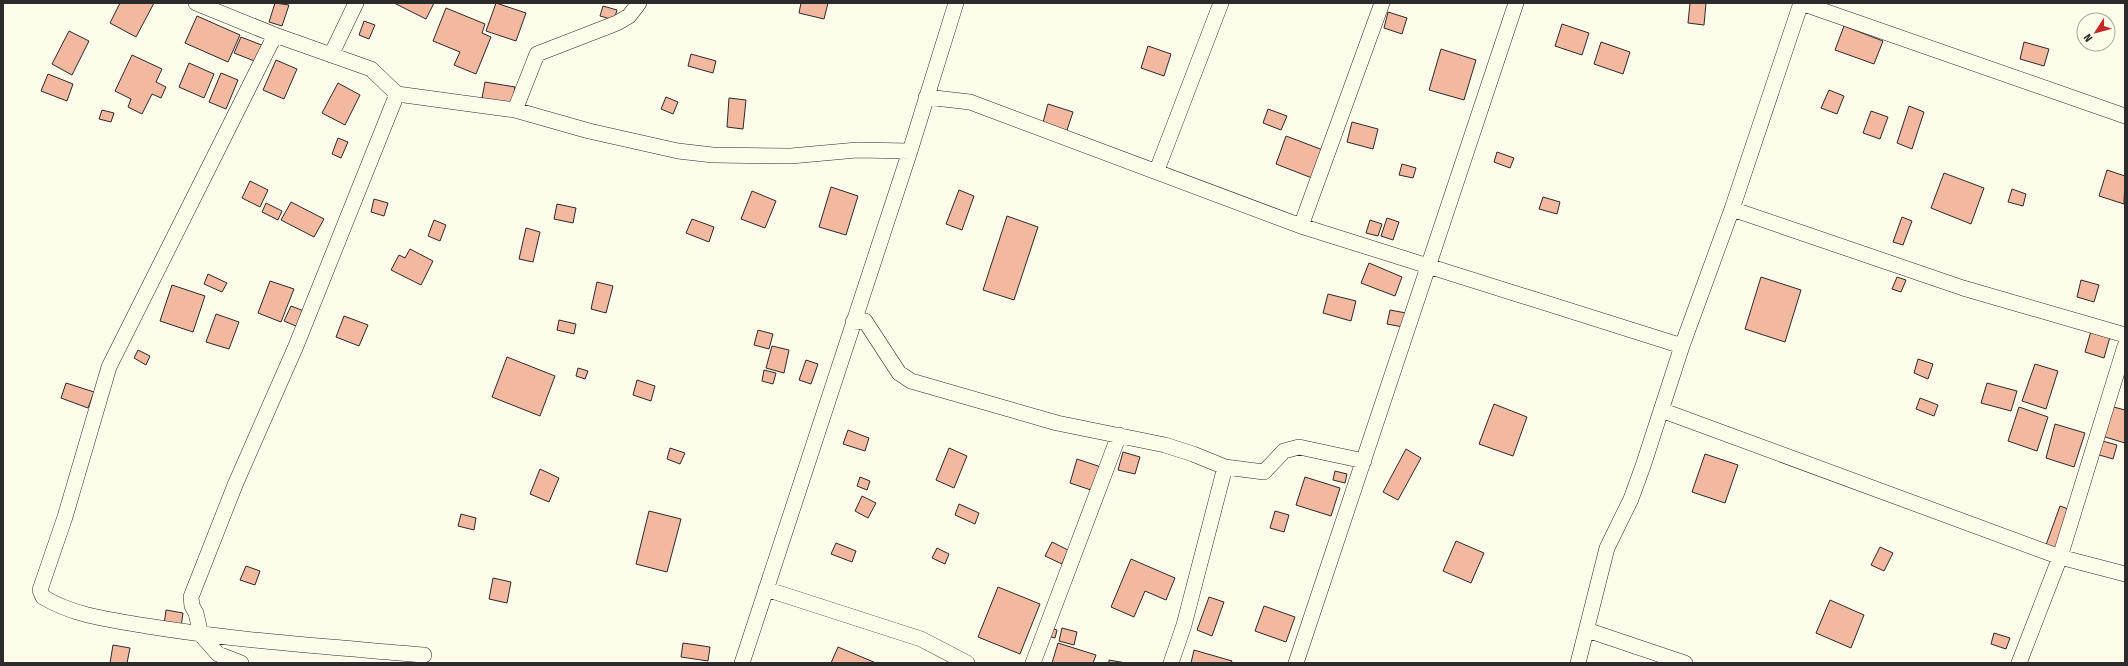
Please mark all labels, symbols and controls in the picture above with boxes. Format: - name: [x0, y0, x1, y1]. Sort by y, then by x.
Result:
- north arrow: [2076, 12, 2116, 52]
- text: N: [2081, 31, 2096, 44]

